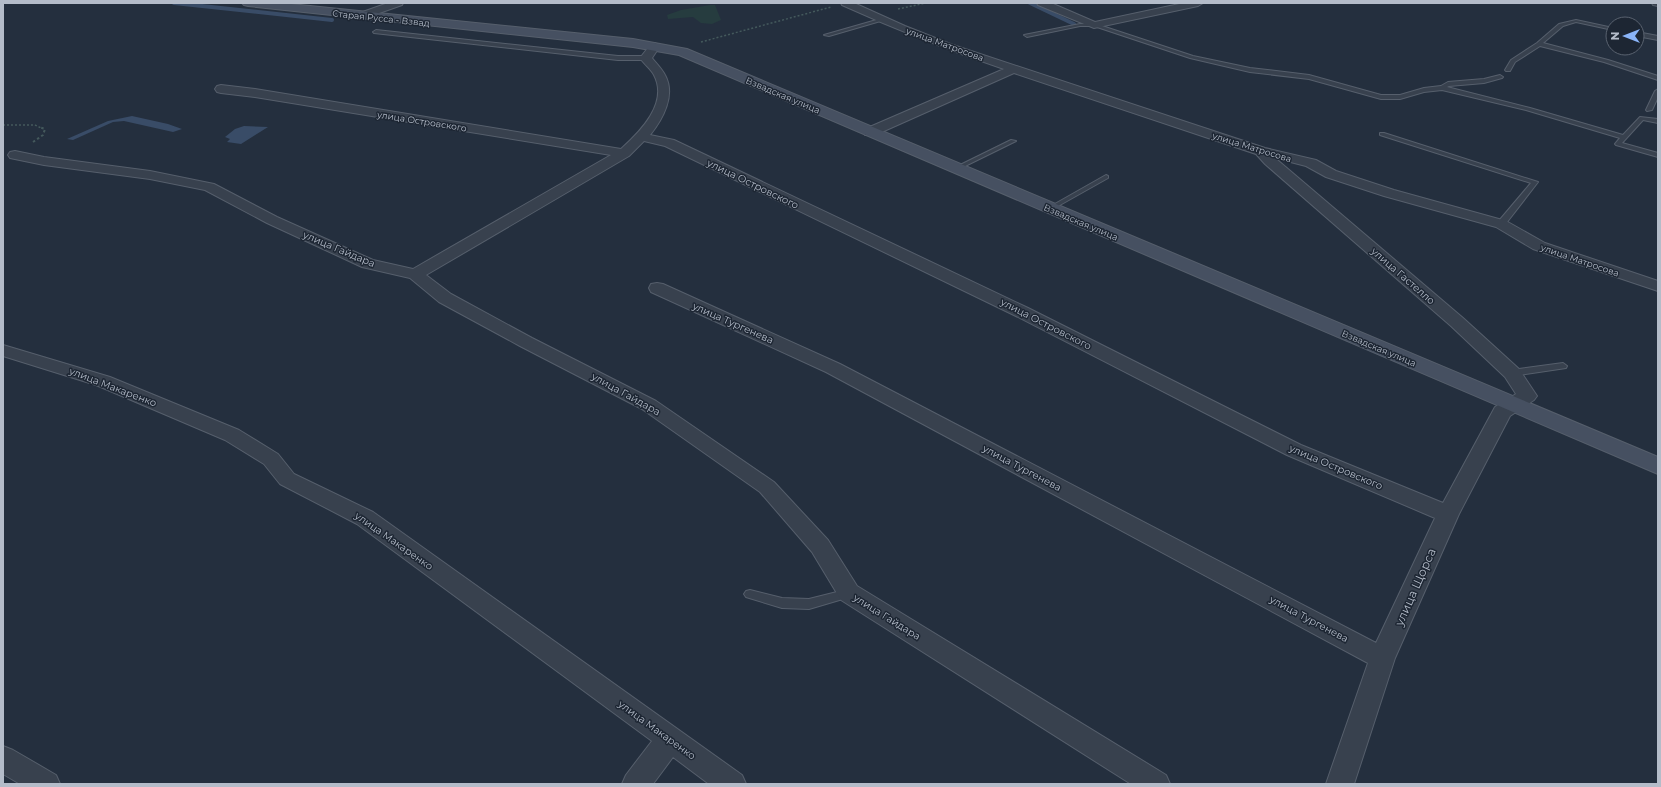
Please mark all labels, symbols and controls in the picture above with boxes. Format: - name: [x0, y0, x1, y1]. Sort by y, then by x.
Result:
- street label: Старая Русса - Взвад: [332, 7, 430, 29]
- north arrow: [1605, 16, 1645, 56]
- street label: улица Матросова: [904, 24, 985, 63]
- text: N: [1608, 32, 1622, 40]
- street label: Взвадская улица: [744, 74, 822, 116]
- street label: улица Островского: [376, 108, 468, 134]
- street label: улица Матросова: [1210, 129, 1293, 164]
- street label: улица Островского: [704, 156, 801, 212]
- street label: Взвадская улица: [1042, 201, 1120, 243]
- street label: улица Гайдара: [300, 228, 377, 270]
- street label: улица Матросова: [1539, 241, 1621, 279]
- street label: улица Гастелло: [1368, 244, 1438, 307]
- street label: улица Островского: [997, 295, 1094, 353]
- street label: улица Тургенева: [690, 299, 776, 347]
- street label: Взвадская улица: [1340, 327, 1418, 369]
- street label: улица Макаренко: [66, 364, 159, 410]
- street label: улица Гайдара: [588, 369, 663, 418]
- street label: улица Тургенева: [979, 441, 1064, 494]
- street label: улица Островского: [1286, 441, 1385, 493]
- street label: улица Макаренко: [352, 509, 436, 573]
- street label: улица Щорса: [1391, 546, 1439, 629]
- street label: улица Гайдара: [850, 591, 923, 643]
- street label: улица Тургенева: [1266, 592, 1351, 645]
- street label: улица Макаренко: [615, 697, 698, 762]

